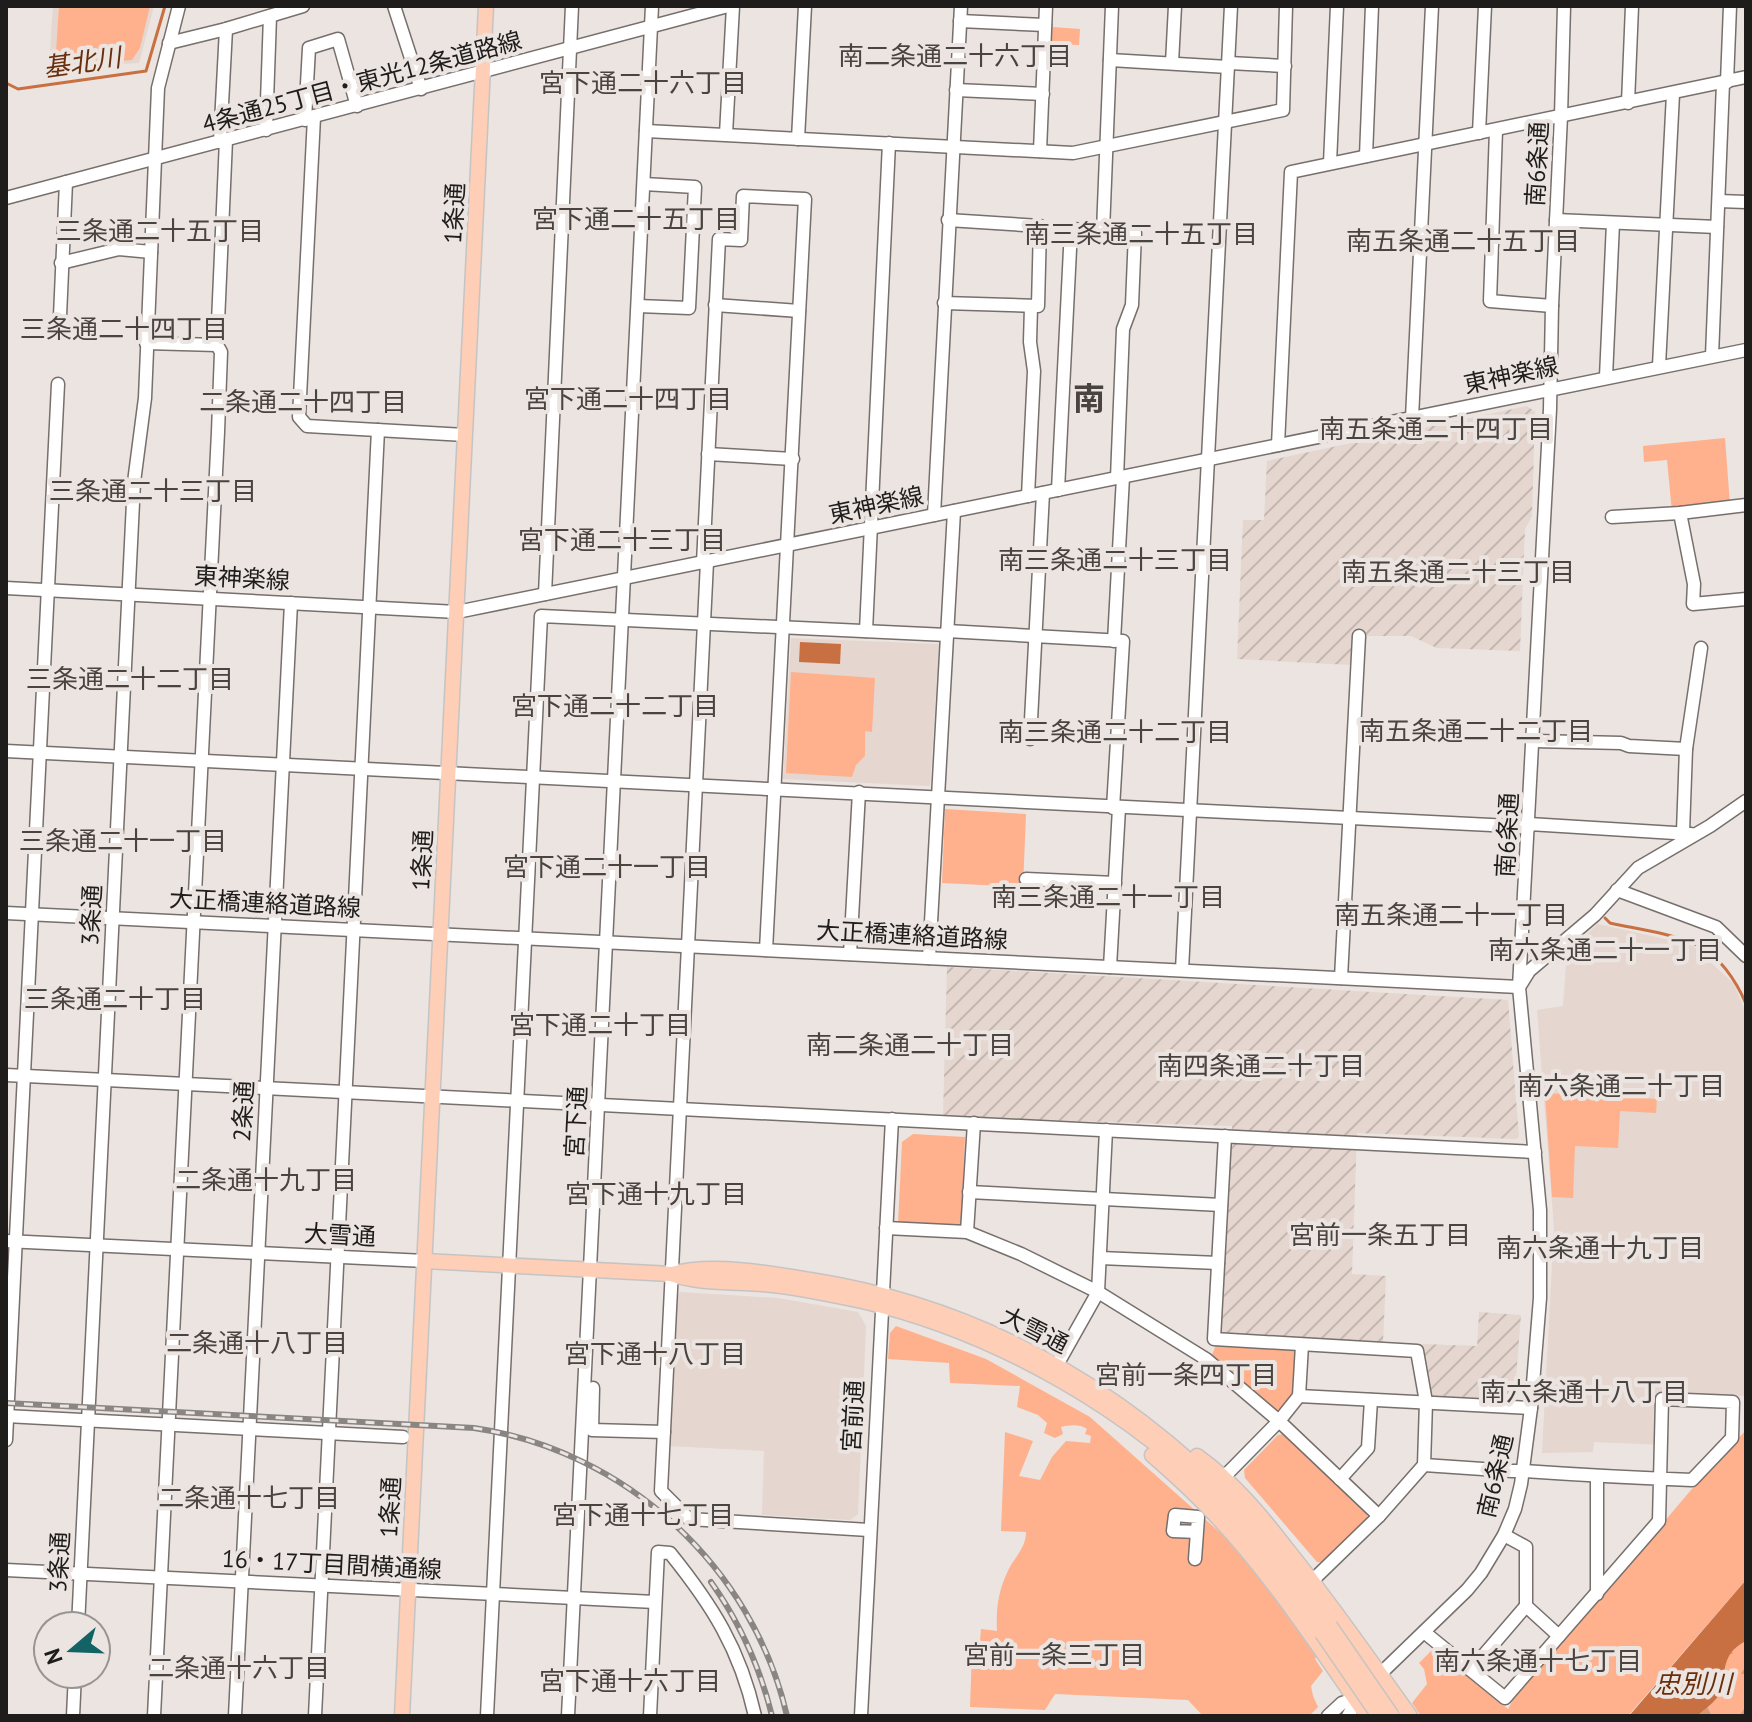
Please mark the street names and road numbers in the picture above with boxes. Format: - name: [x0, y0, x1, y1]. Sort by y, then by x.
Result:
- street label: 4条通25丁目・東光12条道路線: [199, 24, 525, 140]
- street label: 南6条通: [1519, 121, 1555, 207]
- street label: 1条通: [437, 182, 471, 244]
- street label: 東神楽線: [1461, 350, 1561, 400]
- street label: 東神楽線: [826, 480, 926, 530]
- street label: 東神楽線: [193, 560, 291, 596]
- street label: 南6条通: [1489, 792, 1525, 878]
- street label: 1条通: [405, 829, 439, 891]
- street label: 大正橋連絡道路線: [168, 882, 362, 924]
- street label: 3条通: [74, 884, 108, 946]
- street label: 大正橋連絡道路線: [815, 914, 1009, 956]
- street label: 2条通: [226, 1080, 260, 1142]
- street label: 宮下通: [559, 1085, 593, 1159]
- street label: 大雪通: [303, 1218, 377, 1252]
- street label: 大雪通: [996, 1300, 1074, 1360]
- street label: 宮前通: [836, 1379, 870, 1453]
- street label: 南6条通: [1470, 1431, 1520, 1521]
- street label: 1条通: [373, 1476, 407, 1538]
- street label: 3条通: [42, 1531, 76, 1593]
- street label: 16・17丁目間横通線: [221, 1543, 443, 1585]

